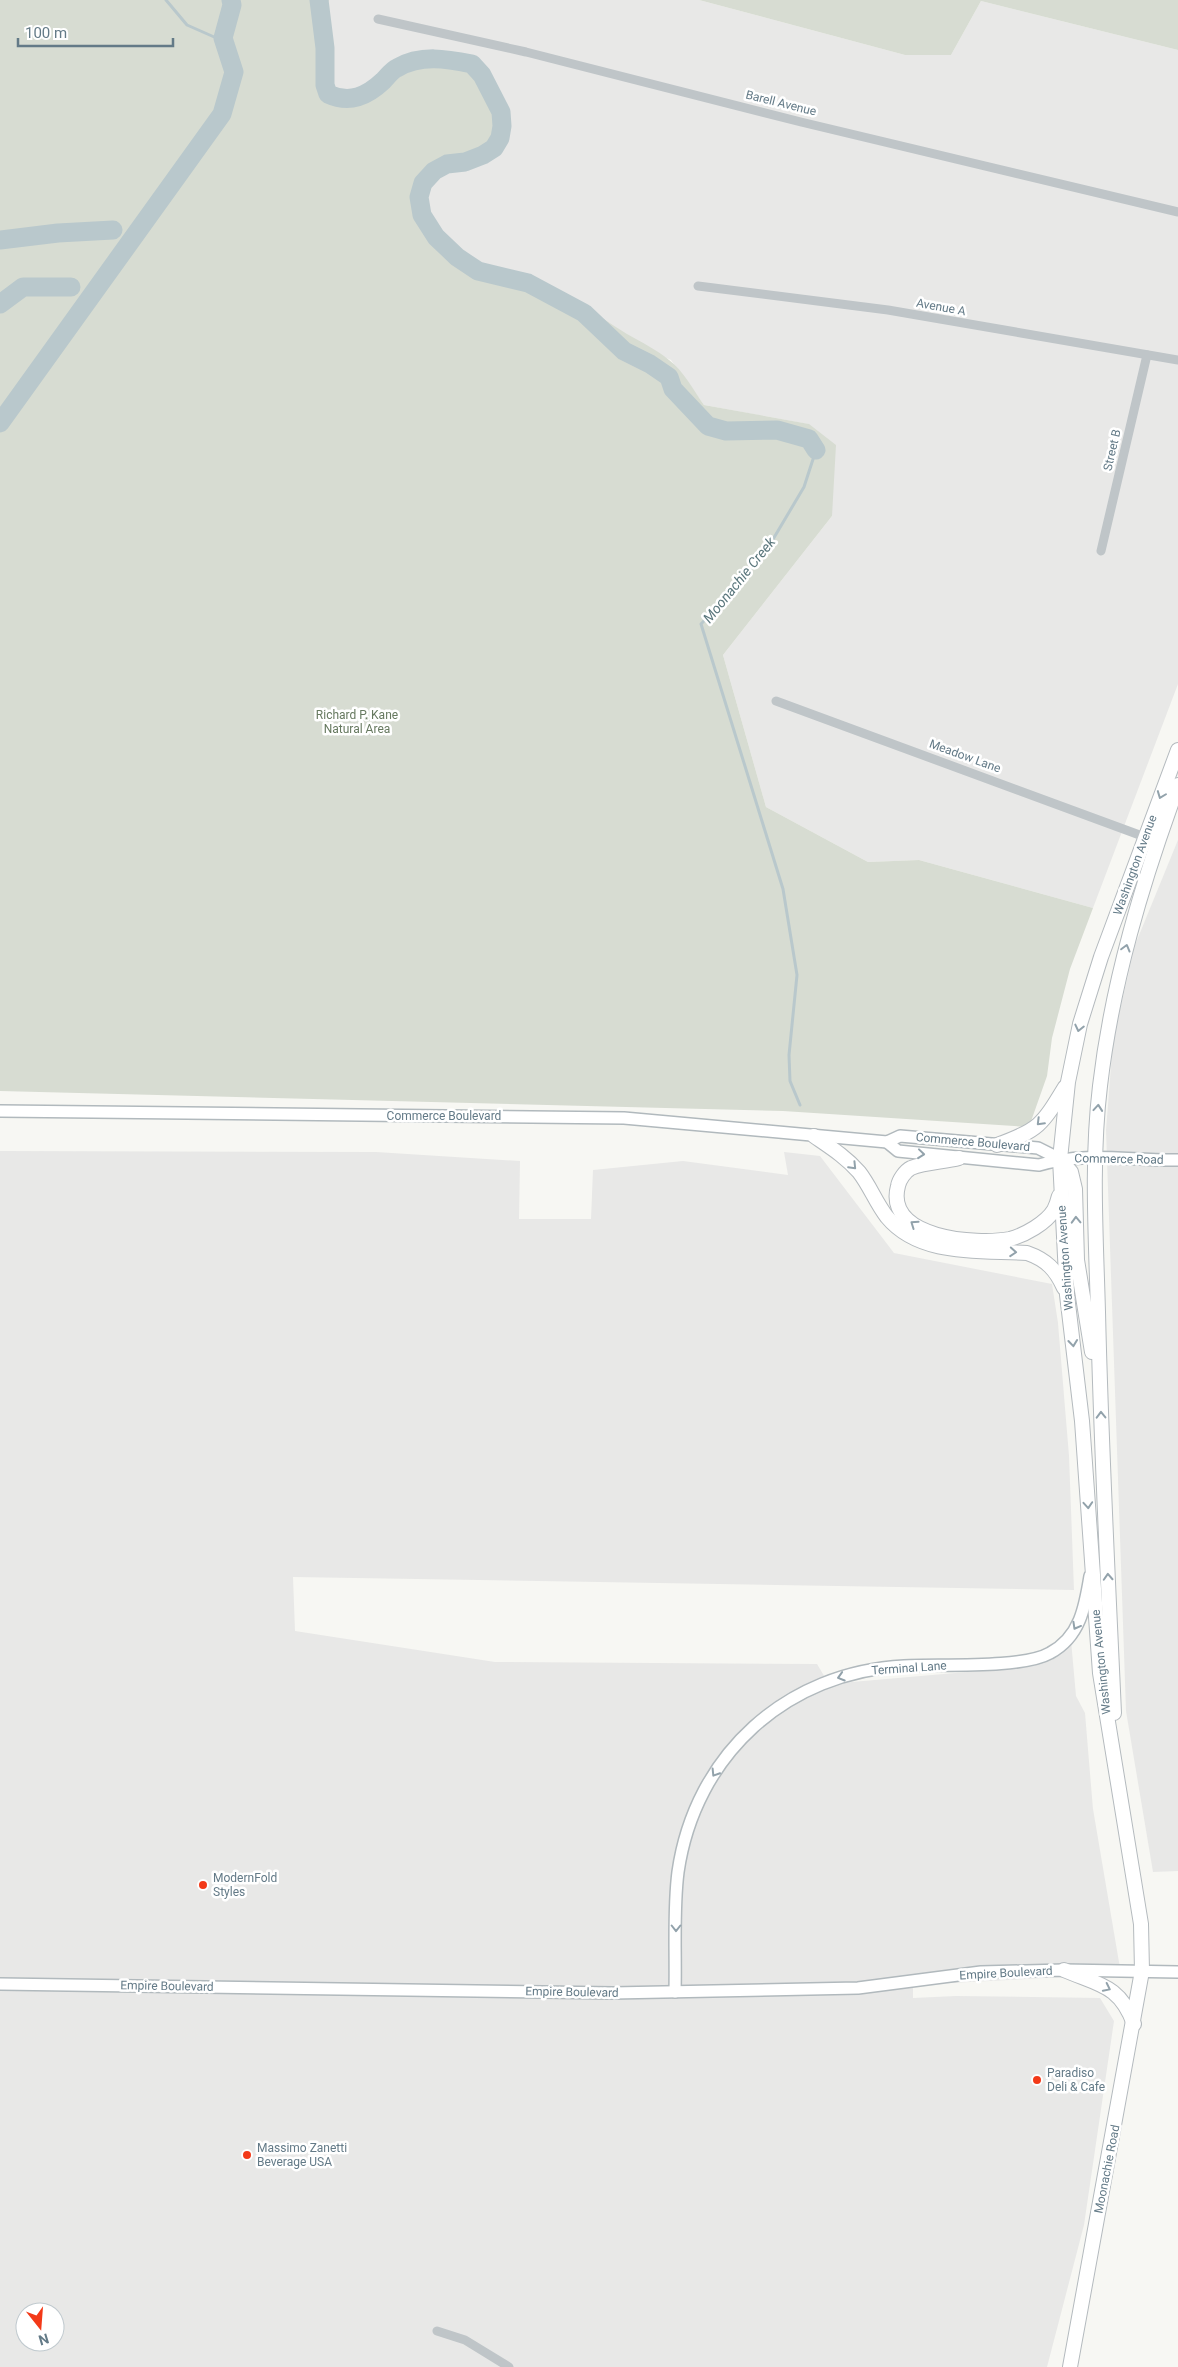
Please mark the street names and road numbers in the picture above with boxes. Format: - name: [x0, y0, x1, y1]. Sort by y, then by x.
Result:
- street label: Barell Avenue: [744, 87, 818, 119]
- street label: Avenue A: [915, 296, 967, 318]
- street label: Street B: [1100, 428, 1124, 472]
- street label: Meadow Lane: [927, 737, 1003, 775]
- street label: Washington Avenue: [1110, 813, 1160, 917]
- street label: Commerce Boulevard: [387, 1109, 501, 1123]
- street label: Commerce Boulevard: [915, 1130, 1031, 1154]
- street label: Commerce Road: [1074, 1151, 1164, 1167]
- street label: Washington Avenue: [1054, 1205, 1076, 1311]
- street label: Washington Avenue: [1089, 1609, 1113, 1715]
- street label: Terminal Lane: [871, 1658, 947, 1678]
- street label: Empire Boulevard: [959, 1964, 1053, 1982]
- street label: Empire Boulevard: [120, 1978, 214, 1994]
- street label: Empire Boulevard: [525, 1984, 619, 2000]
- street label: Moonachie Road: [1092, 2123, 1122, 2215]

